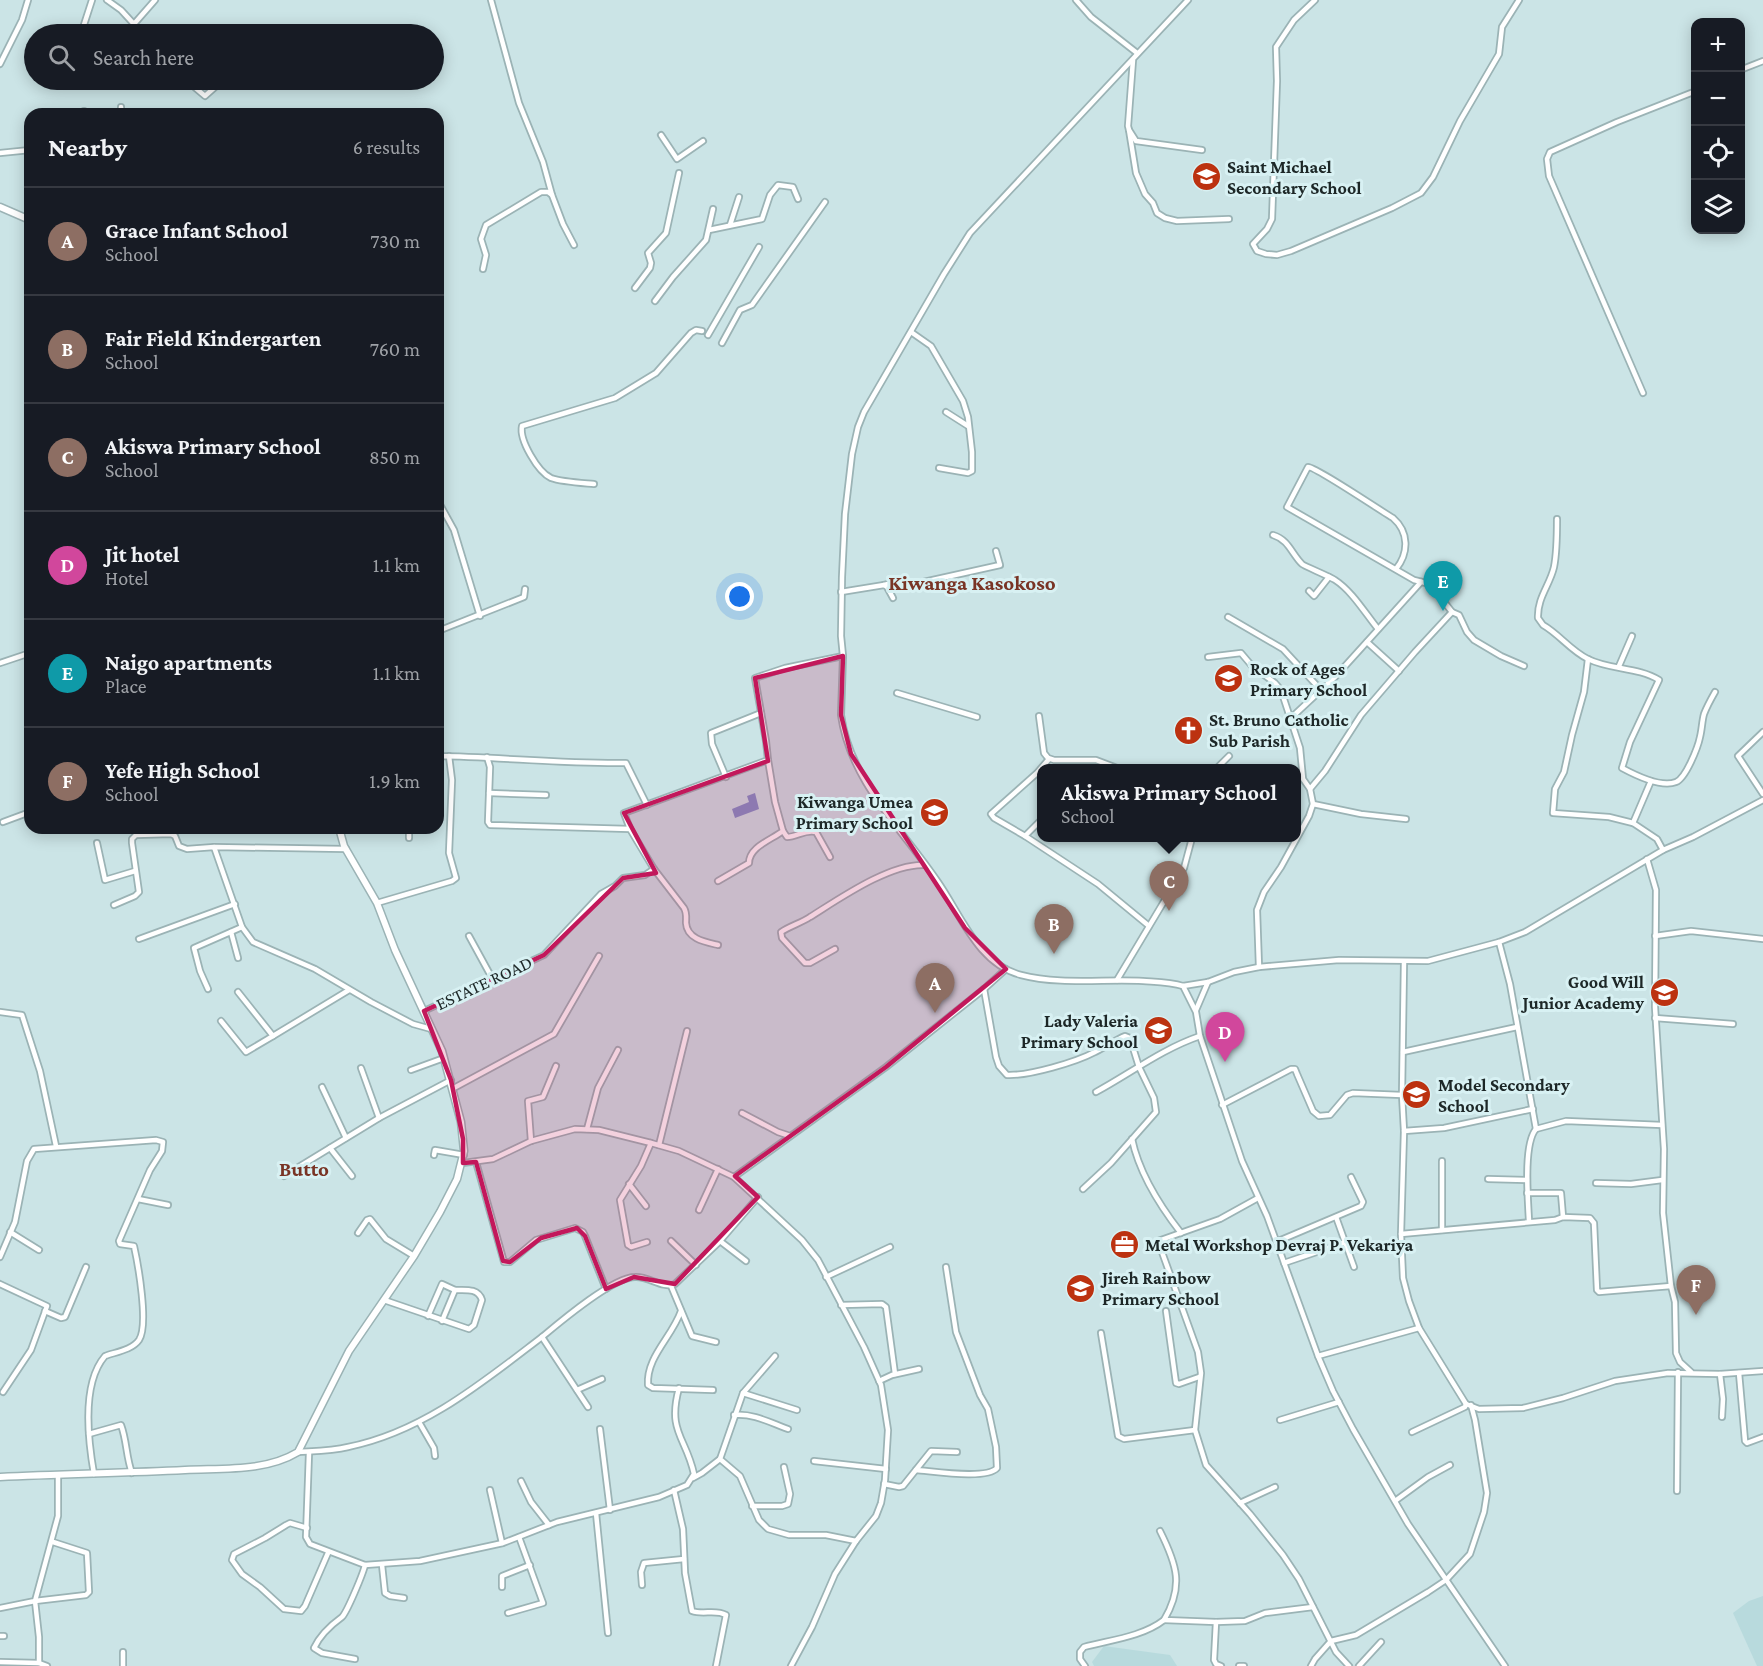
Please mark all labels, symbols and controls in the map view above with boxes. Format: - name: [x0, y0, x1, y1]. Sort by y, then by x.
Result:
- map controls: [1691, 18, 1745, 234]
- button: +: [1691, 18, 1745, 72]
- search box: [24, 24, 444, 90]
- icon: search: [45, 41, 78, 74]
- text: Search here: [93, 45, 194, 70]
- button: −: [1691, 72, 1745, 126]
- button: locate: [1691, 126, 1745, 180]
- text: Nearby: [48, 133, 127, 162]
- text: 6 results: [353, 136, 420, 158]
- place label: Saint Michael Secondary School: [1227, 157, 1362, 198]
- school or university icon: Saint Michael Secondary School: [1190, 161, 1222, 193]
- button: layers: [1691, 180, 1745, 234]
- text: Grace Infant School: [105, 218, 288, 243]
- text: A: [62, 230, 73, 252]
- text: 730 m: [370, 230, 420, 252]
- text: School: [105, 243, 158, 265]
- text: Fair Field Kindergarten: [105, 326, 321, 351]
- text: B: [62, 338, 73, 360]
- text: 760 m: [370, 338, 420, 360]
- text: School: [105, 351, 158, 373]
- text: Akiswa Primary School: [105, 434, 321, 459]
- text: C: [61, 446, 74, 468]
- text: 850 m: [369, 446, 420, 468]
- text: School: [105, 459, 158, 481]
- text: Jit hotel: [105, 542, 179, 567]
- text: D: [61, 554, 74, 576]
- text: 1.1 km: [373, 554, 420, 576]
- pin: E: [1424, 562, 1462, 611]
- text: Hotel: [105, 567, 149, 589]
- district label: Kiwanga Kasokoso: [888, 571, 1056, 595]
- your location: [725, 582, 754, 611]
- text: Naigo apartments: [105, 650, 272, 675]
- place label: Rock of Ages Primary School: [1250, 659, 1367, 700]
- text: E: [62, 662, 73, 684]
- text: 1.1 km: [373, 662, 420, 684]
- school or university icon: Rock of Ages Primary School: [1213, 663, 1245, 695]
- text: Place: [105, 675, 147, 697]
- place label: St. Bruno Catholic Sub Parish: [1209, 710, 1348, 751]
- church icon: St. Bruno Catholic Sub Parish: [1172, 714, 1204, 746]
- text: Yefe High School: [105, 758, 260, 783]
- popup: [1037, 764, 1301, 842]
- text: F: [62, 770, 73, 792]
- text: 1.9 km: [369, 770, 420, 792]
- text: Akiswa Primary School: [1061, 780, 1277, 805]
- text: School: [105, 783, 158, 805]
- place label: Kiwanga Umea Primary School: [796, 792, 913, 833]
- school or university icon: Kiwanga Umea Primary School: [918, 796, 950, 828]
- text: School: [1061, 805, 1115, 827]
- pin: C: [1150, 862, 1188, 911]
- pin: B: [1034, 904, 1074, 954]
- street label: ESTATE ROAD: [433, 952, 535, 1014]
- pin: A: [916, 964, 954, 1013]
- place label: Good Will Junior Academy: [1521, 972, 1644, 1013]
- school or university icon: Good Will Junior Academy: [1649, 976, 1681, 1008]
- place label: Lady Valeria Primary School: [1021, 1011, 1138, 1052]
- pin: D: [1206, 1012, 1244, 1062]
- school or university icon: Lady Valeria Primary School: [1143, 1015, 1175, 1047]
- place label: Model Secondary School: [1438, 1075, 1570, 1116]
- school or university icon: Model Secondary School: [1401, 1079, 1433, 1111]
- district label: Butto: [279, 1157, 329, 1181]
- office icon: Metal Workshop Devraj P. Vekariya: [1108, 1229, 1140, 1261]
- place label: Metal Workshop Devraj P. Vekariya: [1145, 1235, 1414, 1256]
- pin: F: [1676, 1266, 1716, 1315]
- place label: Jireh Rainbow Primary School: [1100, 1268, 1219, 1309]
- school or university icon: Jireh Rainbow Primary School: [1065, 1272, 1097, 1304]

